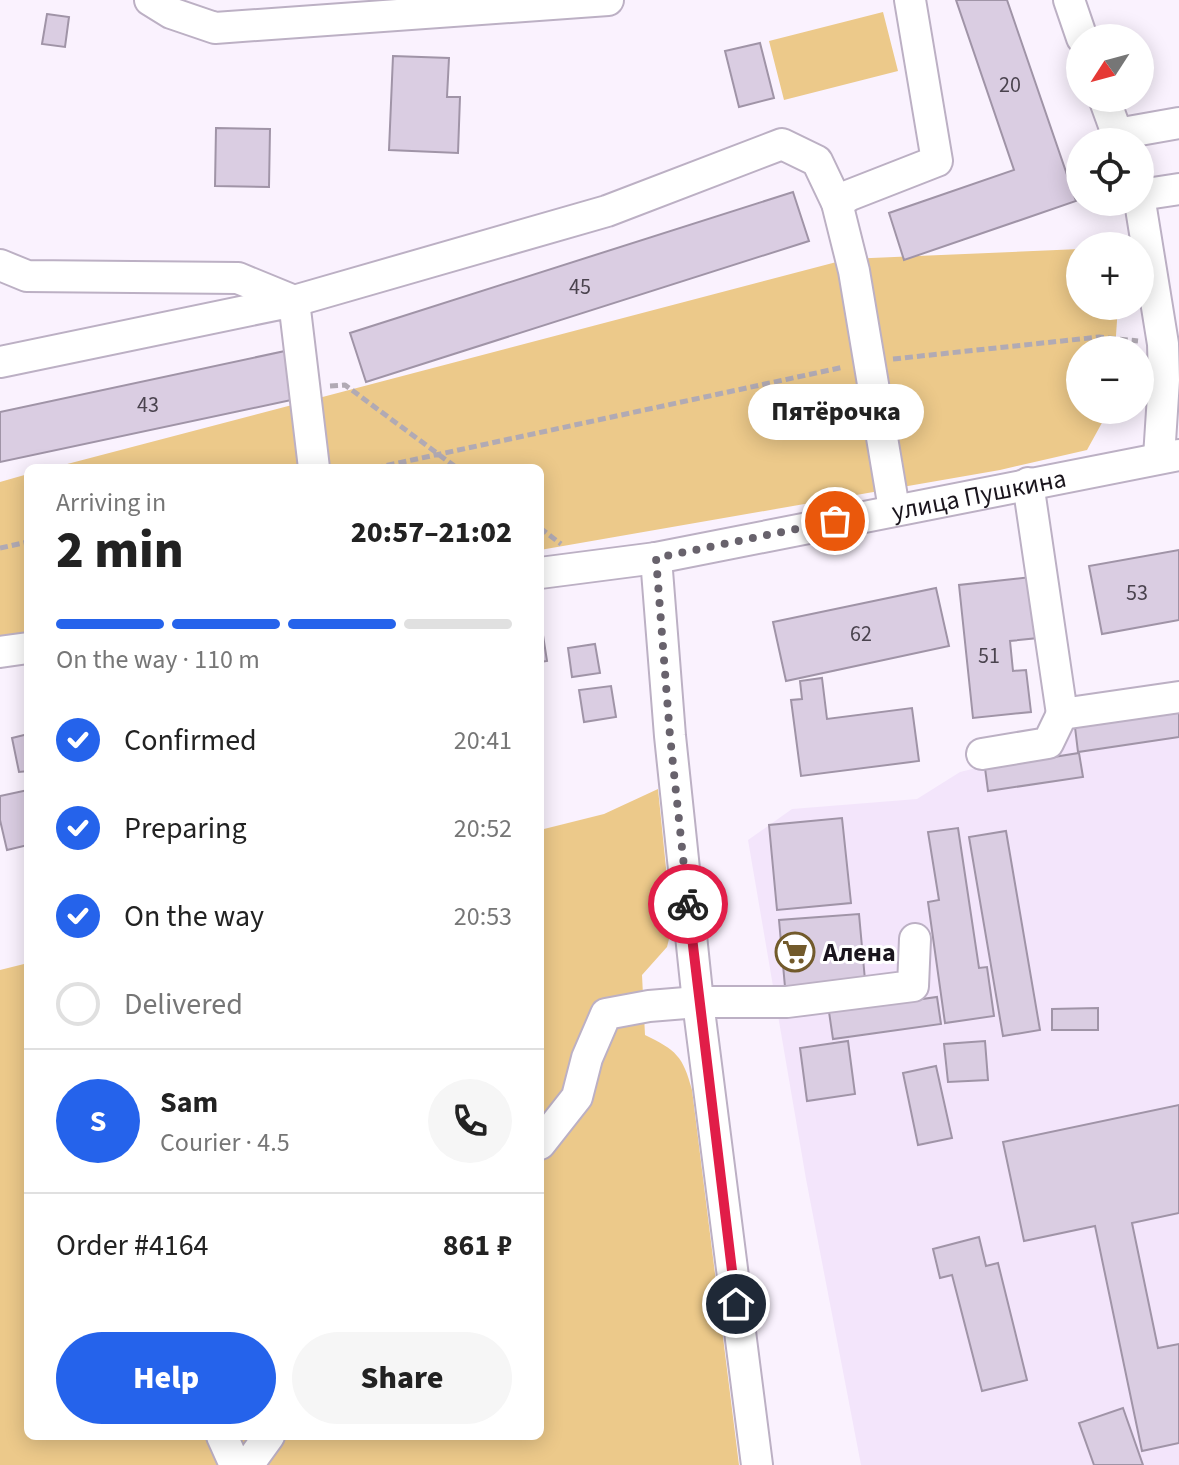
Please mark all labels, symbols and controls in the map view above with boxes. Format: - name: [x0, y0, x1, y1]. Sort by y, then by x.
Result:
- north arrow: [1066, 24, 1154, 112]
- map controls: [1066, 24, 1154, 424]
- house number: 20: [999, 69, 1021, 101]
- button: locate: [1066, 128, 1154, 216]
- button: +: [1066, 232, 1154, 320]
- house number: 45: [569, 271, 591, 303]
- button: −: [1066, 336, 1154, 424]
- callout: Пятёрочка: [747, 385, 923, 441]
- house number: 43: [137, 389, 159, 421]
- text: Пятёрочка: [771, 393, 901, 430]
- street label: улица Пушкина: [888, 459, 1069, 530]
- text: Arriving in: [56, 484, 166, 521]
- pin: [801, 487, 869, 555]
- icon: bag: [813, 499, 857, 543]
- text: 20:57–21:02: [351, 511, 512, 554]
- text: 2 min: [56, 514, 184, 588]
- house number: 53: [1126, 577, 1148, 609]
- house number: 62: [850, 618, 872, 650]
- house number: 51: [978, 640, 1000, 672]
- text: On the way · 110 m: [56, 641, 260, 678]
- icon: check: [56, 718, 100, 762]
- text: Confirmed: [124, 719, 257, 762]
- text: 20:41: [454, 722, 512, 759]
- icon: check: [56, 806, 100, 850]
- text: Preparing: [124, 807, 247, 850]
- text: 20:52: [454, 810, 512, 847]
- courier: [648, 864, 728, 944]
- icon: bike: [666, 882, 710, 926]
- icon: check: [56, 894, 100, 938]
- text: On the way: [124, 895, 264, 938]
- text: 20:53: [454, 898, 512, 935]
- supermarket icon: Алена: [774, 931, 816, 973]
- place label: Алена: [822, 934, 896, 971]
- text: Delivered: [124, 983, 243, 1026]
- button: phone: [428, 1079, 512, 1163]
- text: Sam: [160, 1081, 218, 1124]
- text: S: [90, 1100, 106, 1143]
- text: Courier · 4.5: [160, 1124, 290, 1161]
- text: Order #4164: [56, 1224, 209, 1267]
- text: 861 ₽: [443, 1224, 512, 1267]
- pin: [702, 1270, 770, 1338]
- icon: home: [714, 1282, 758, 1326]
- button: Help: [56, 1332, 276, 1424]
- button: Share: [292, 1332, 512, 1424]

